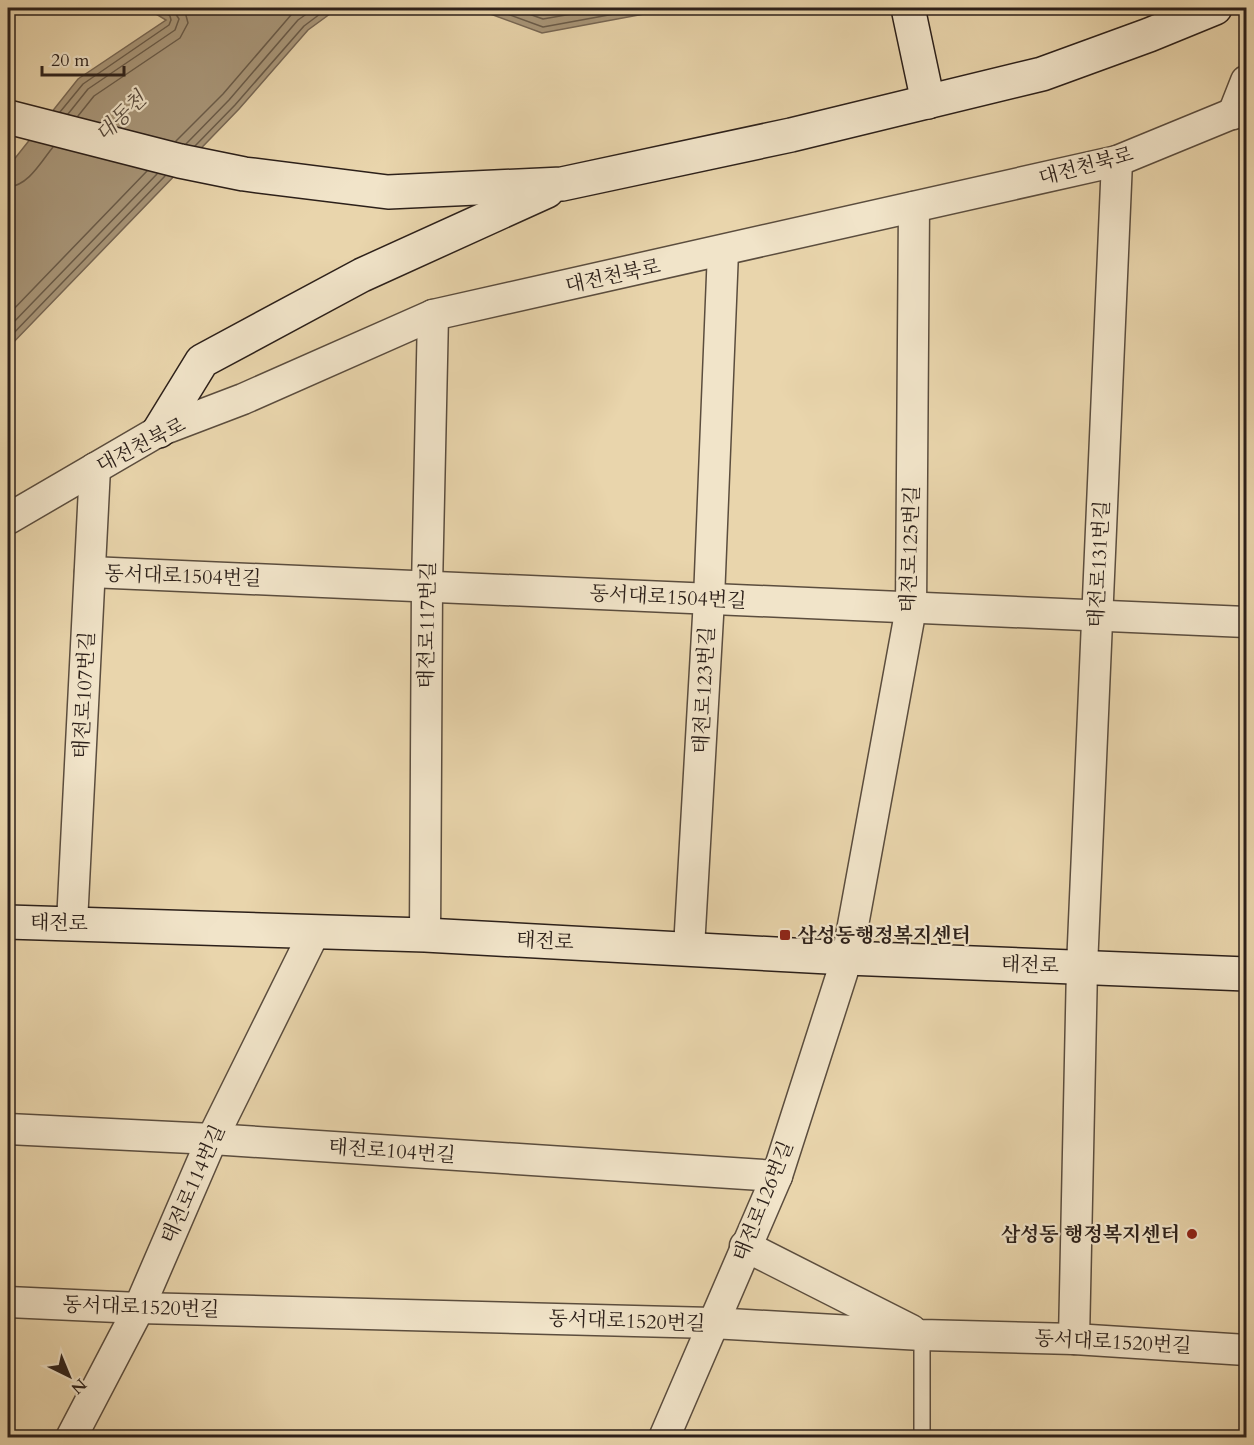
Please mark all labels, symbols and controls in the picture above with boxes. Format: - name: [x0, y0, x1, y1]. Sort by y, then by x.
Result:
- scale bar: [42, 39, 124, 77]
- text: 20 m: [51, 48, 90, 73]
- water label: 대동천: [89, 84, 154, 149]
- street label: 대전천북로: [1036, 140, 1136, 192]
- street label: 대전천북로: [563, 253, 663, 299]
- street label: 대전천북로: [92, 411, 190, 479]
- street label: 태전로125번길: [894, 485, 926, 613]
- street label: 태전로131번길: [1082, 500, 1116, 628]
- street label: 동서대로1504번길: [104, 560, 262, 592]
- street label: 태전로117번길: [412, 561, 442, 689]
- street label: 동서대로1504번길: [589, 579, 747, 615]
- street label: 태전로123번길: [687, 626, 721, 754]
- street label: 태전로107번길: [67, 631, 101, 759]
- street label: 태전로: [30, 909, 88, 937]
- place label: 삼성동행정복지센터: [797, 922, 971, 949]
- street label: 태전로: [515, 926, 575, 956]
- marker: 삼성동행정복지센터: [778, 928, 792, 942]
- street label: 태전로: [1001, 950, 1059, 980]
- street label: 태전로114번길: [155, 1120, 231, 1248]
- street label: 태전로104번길: [328, 1133, 456, 1169]
- street label: 태전로126번길: [727, 1137, 799, 1265]
- place label: 삼성동 행정복지센터: [1001, 1221, 1180, 1248]
- marker: 삼성동 행정복지센터: [1185, 1227, 1199, 1241]
- street label: 동서대로1520번길: [62, 1291, 220, 1323]
- street label: 동서대로1520번길: [548, 1305, 706, 1337]
- street label: 동서대로1520번길: [1034, 1324, 1192, 1360]
- north arrow: [39, 1346, 99, 1406]
- text: N: [66, 1373, 91, 1399]

